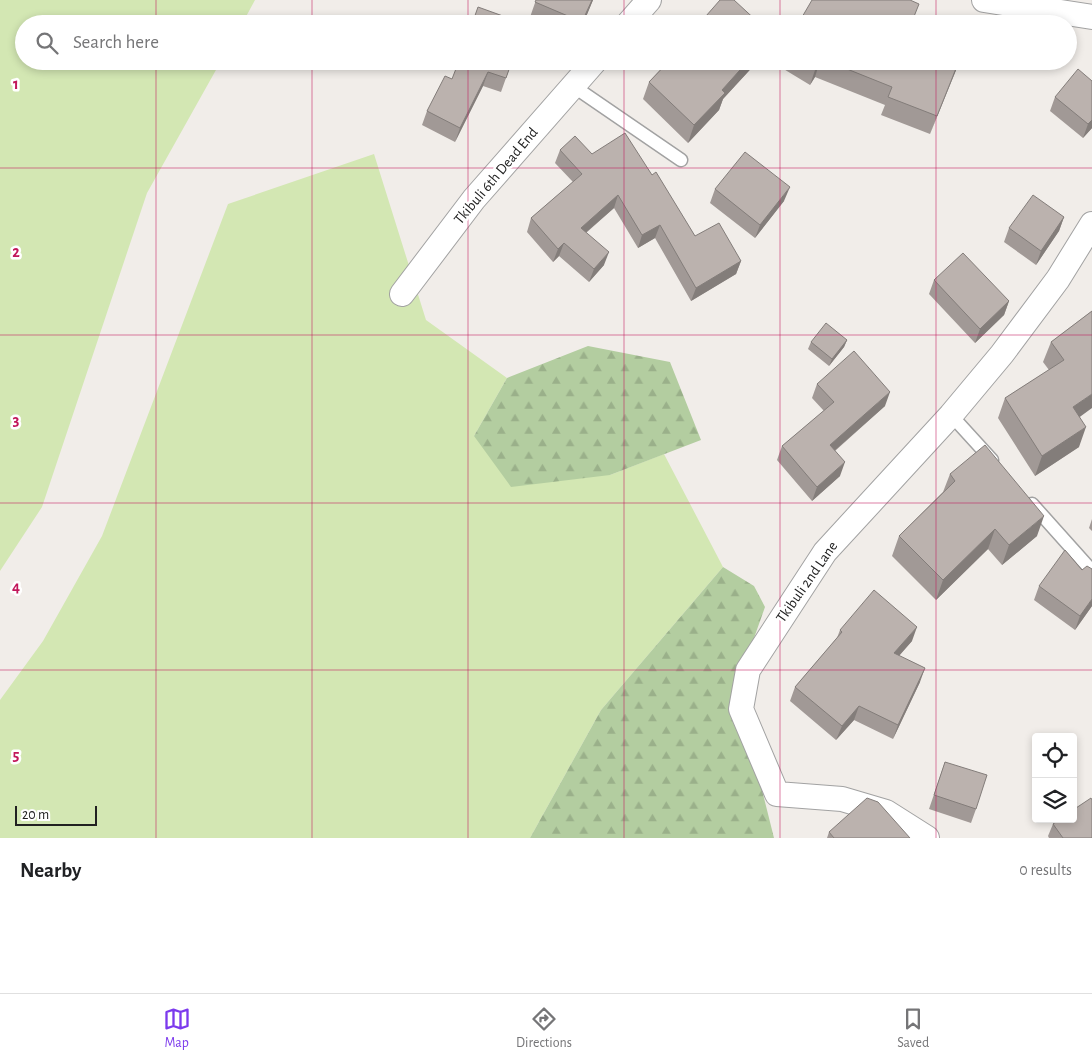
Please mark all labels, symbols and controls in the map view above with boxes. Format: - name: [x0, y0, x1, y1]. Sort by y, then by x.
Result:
- search box: [15, 15, 1077, 70]
- icon: search: [33, 29, 61, 57]
- text: Search here: [73, 33, 159, 52]
- text: 1: [13, 76, 19, 92]
- street label: Tkibuli 6th Dead End: [451, 125, 541, 227]
- text: 2: [12, 244, 20, 260]
- text: 3: [13, 412, 20, 428]
- street label: Tkibuli 2nd Lane: [774, 539, 841, 625]
- text: 4: [12, 579, 20, 595]
- map controls: [1032, 733, 1077, 823]
- button: locate: [1032, 733, 1077, 778]
- text: 5: [13, 747, 20, 763]
- button: layers: [1032, 778, 1077, 823]
- scale bar: [15, 803, 98, 826]
- text: 20 m: [22, 808, 49, 822]
- text: Nearby: [20, 860, 81, 881]
- text: 0 results: [1019, 862, 1072, 878]
- tab: Map: [163, 1005, 191, 1052]
- tab: Directions: [516, 1005, 572, 1052]
- tab: Saved: [897, 1005, 929, 1052]

